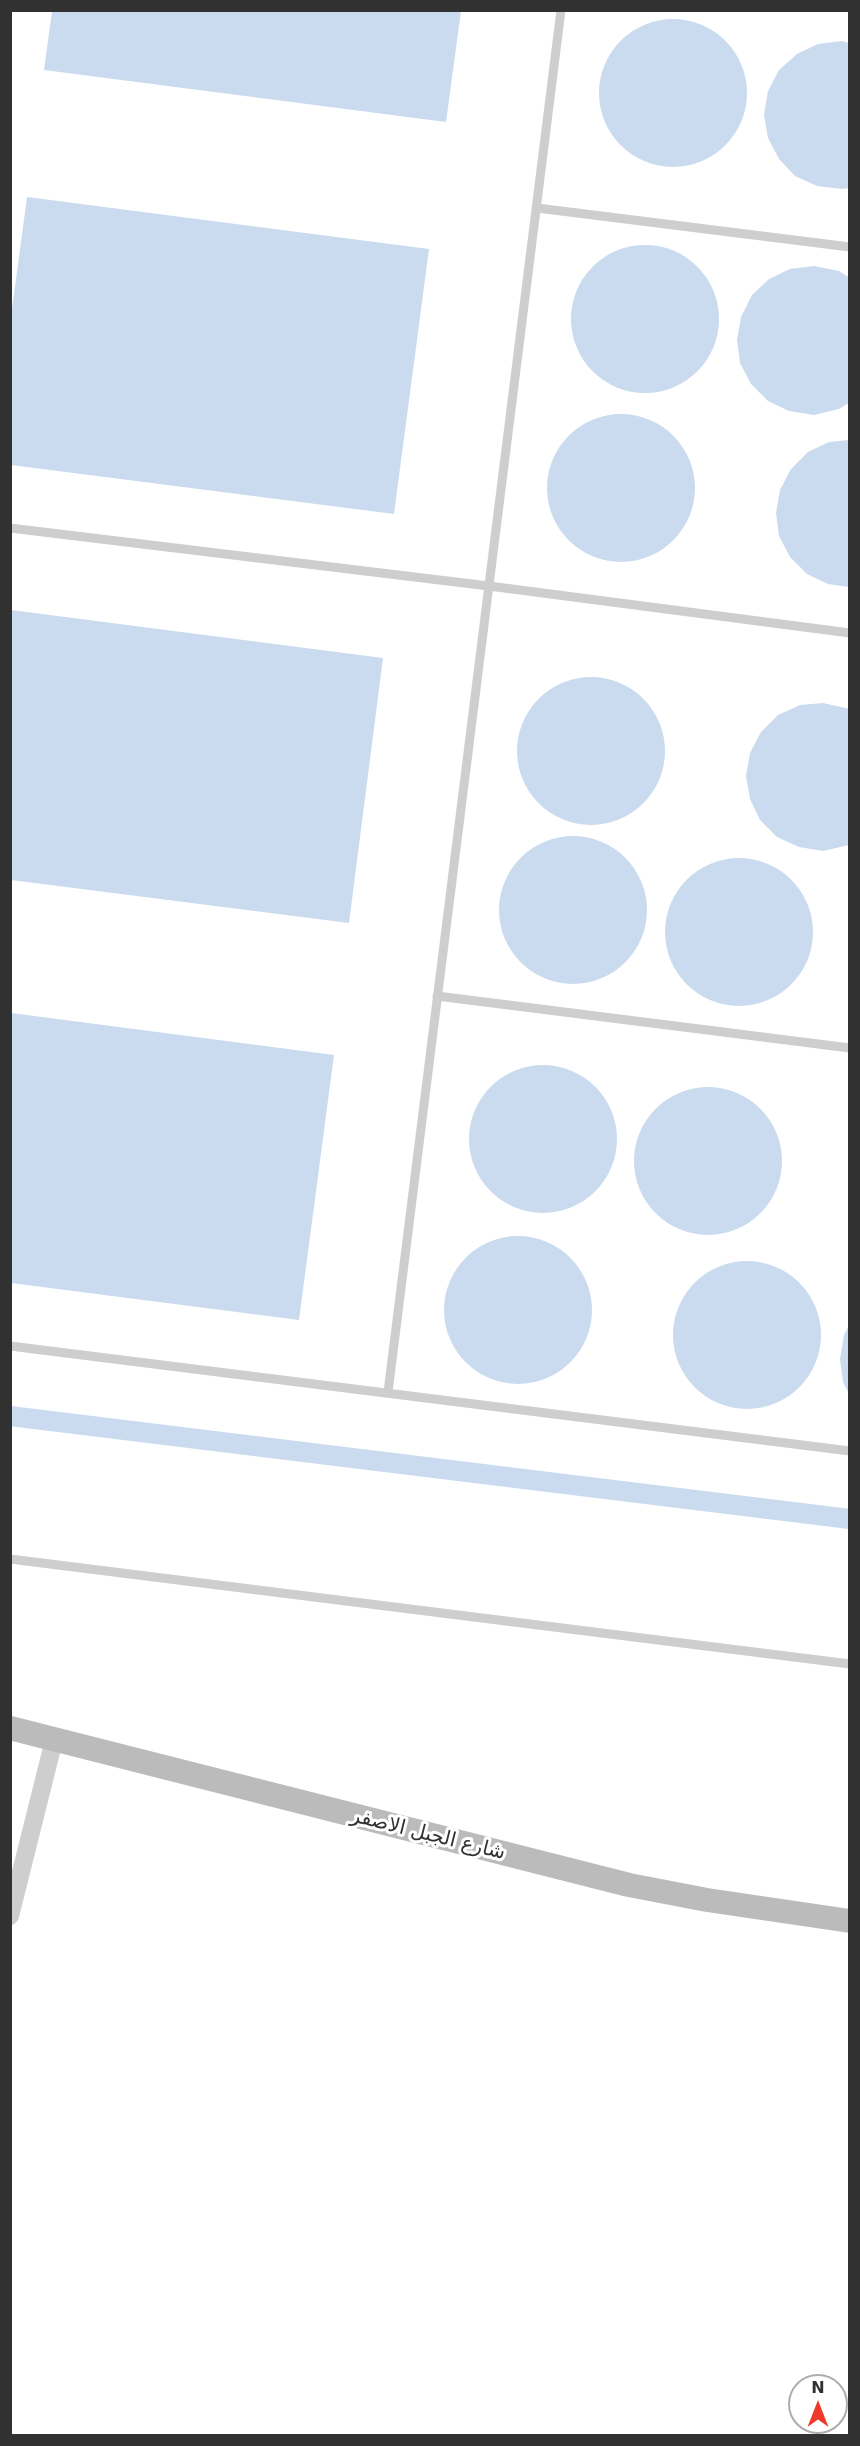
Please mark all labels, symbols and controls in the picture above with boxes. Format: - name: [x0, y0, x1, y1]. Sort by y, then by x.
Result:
- street label: شارع الجبل الاصفر: [348, 1804, 508, 1866]
- north arrow: [788, 2374, 848, 2434]
- text: N: [811, 2378, 825, 2397]

